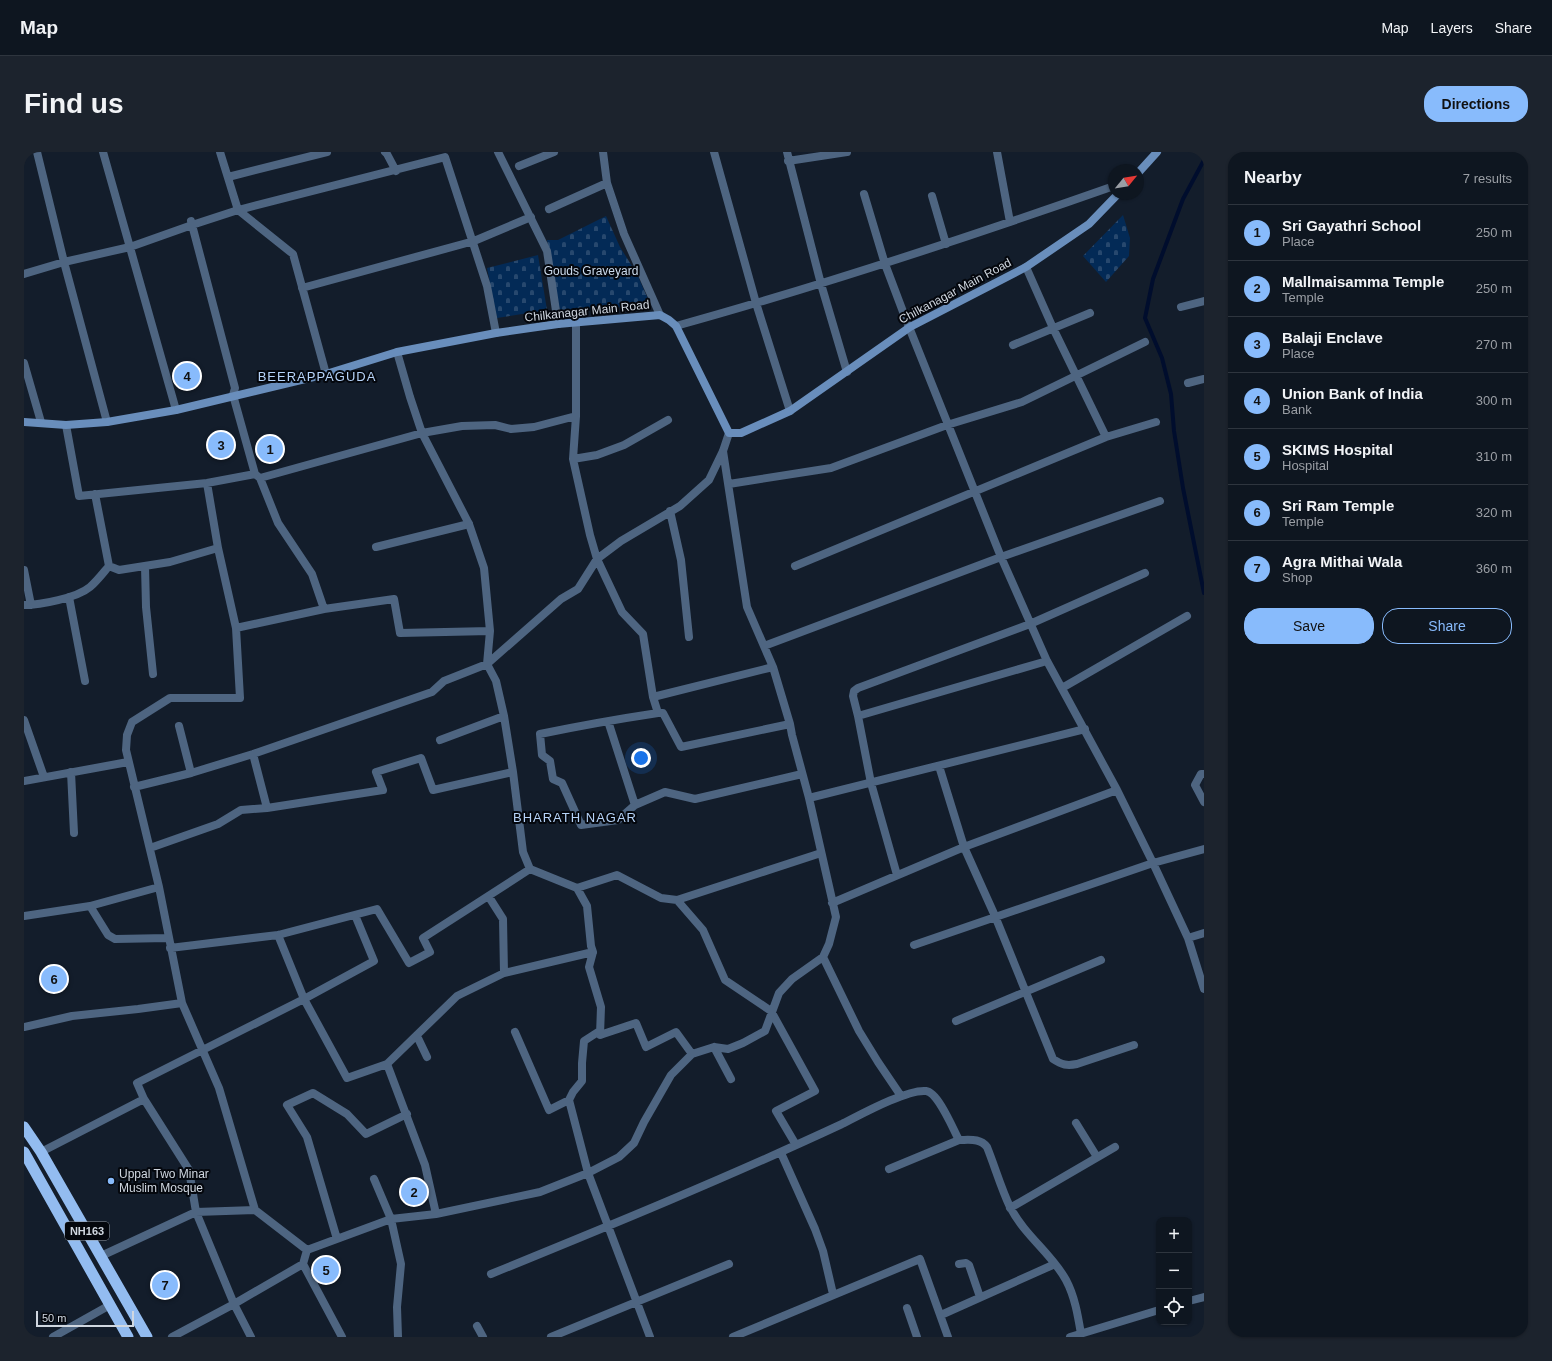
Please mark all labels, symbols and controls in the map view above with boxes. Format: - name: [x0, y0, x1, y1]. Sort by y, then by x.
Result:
- text: Map: [20, 17, 58, 38]
- text: Map: [1381, 20, 1409, 36]
- text: Layers: [1431, 20, 1473, 36]
- text: Share: [1495, 20, 1532, 36]
- button: Directions: [1424, 86, 1528, 122]
- text: Find us: [24, 88, 124, 119]
- north arrow: [1108, 164, 1144, 200]
- text: Nearby: [1244, 168, 1302, 187]
- text: 7 results: [1463, 171, 1512, 186]
- text: Sri Gayathri School: [1282, 217, 1421, 234]
- text: 1: [1253, 225, 1261, 240]
- text: 250 m: [1476, 225, 1512, 240]
- text: Place: [1282, 234, 1315, 249]
- street label: Chilkanagar Main Road: [896, 255, 1014, 327]
- park label: Gouds Graveyard: [544, 264, 638, 278]
- text: Mallmaisamma Temple: [1282, 273, 1444, 290]
- text: 2: [1253, 281, 1261, 296]
- text: 250 m: [1476, 281, 1512, 296]
- text: Temple: [1282, 290, 1324, 305]
- street label: Chilkanagar Main Road: [524, 297, 650, 325]
- text: Balaji Enclave: [1282, 329, 1383, 346]
- text: 3: [1253, 337, 1261, 352]
- text: 270 m: [1476, 337, 1512, 352]
- text: Place: [1282, 346, 1315, 361]
- pin: 4: [174, 361, 200, 391]
- district label: BEERAPPAGUDA: [258, 369, 376, 384]
- text: Union Bank of India: [1282, 385, 1423, 402]
- text: 4: [1253, 393, 1261, 408]
- text: 300 m: [1476, 393, 1512, 408]
- text: Bank: [1282, 402, 1312, 417]
- pin: 3: [208, 430, 234, 460]
- pin: 1: [257, 434, 283, 464]
- text: SKIMS Hospital: [1282, 441, 1393, 458]
- text: 5: [1253, 449, 1261, 464]
- text: 310 m: [1476, 449, 1512, 464]
- text: Hospital: [1282, 458, 1329, 473]
- text: Sri Ram Temple: [1282, 497, 1394, 514]
- text: 6: [1253, 505, 1261, 520]
- text: 320 m: [1476, 505, 1512, 520]
- text: Temple: [1282, 514, 1324, 529]
- text: Agra Mithai Wala: [1282, 553, 1402, 570]
- text: 7: [1253, 561, 1261, 576]
- text: 360 m: [1476, 561, 1512, 576]
- text: Shop: [1282, 570, 1312, 585]
- button: Save: [1244, 608, 1374, 644]
- button: Share: [1382, 608, 1512, 644]
- your location: [631, 748, 651, 768]
- district label: BHARATH NAGAR: [513, 810, 637, 825]
- pin: 6: [41, 964, 67, 994]
- place label: Uppal Two Minar Muslim Mosque: [119, 1167, 209, 1195]
- marker: Uppal Two Minar Muslim Mosque: [106, 1176, 116, 1186]
- pin: 2: [401, 1177, 427, 1207]
- map controls: [1156, 1217, 1192, 1325]
- button: +: [1156, 1217, 1192, 1253]
- road number: NH163: [65, 1222, 109, 1240]
- button: −: [1156, 1253, 1192, 1289]
- pin: 5: [313, 1255, 339, 1285]
- pin: 7: [152, 1270, 178, 1300]
- button: locate: [1156, 1289, 1192, 1325]
- scale bar: [36, 1309, 134, 1328]
- text: 50 m: [42, 1312, 66, 1324]

